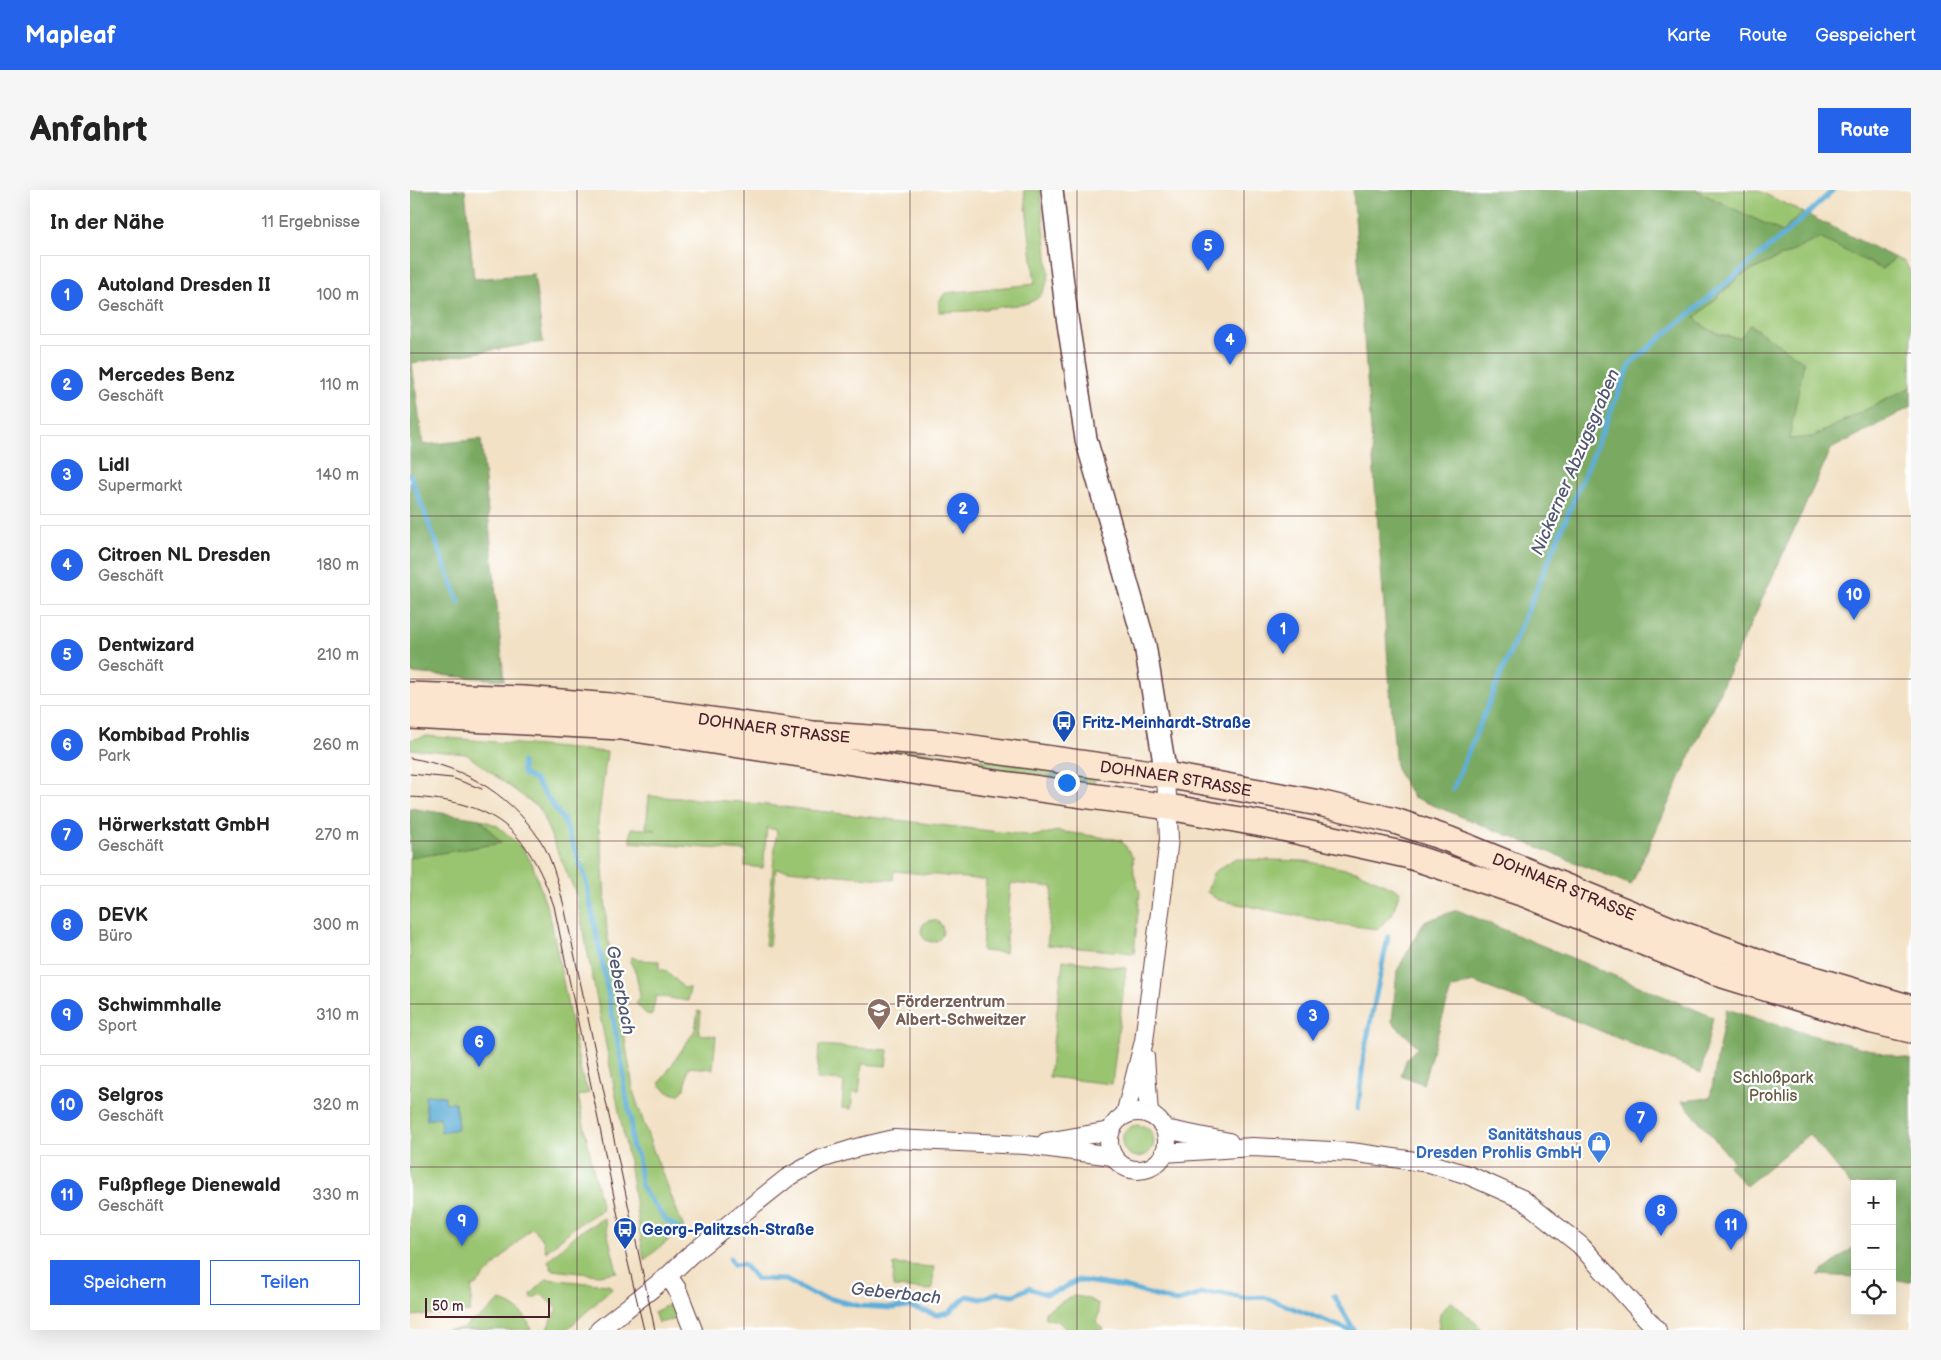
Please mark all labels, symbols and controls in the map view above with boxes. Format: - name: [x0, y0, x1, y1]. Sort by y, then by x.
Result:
- text: Mapleaf: [25, 21, 116, 50]
- text: Karte: [1667, 25, 1711, 46]
- text: Route: [1739, 25, 1787, 46]
- text: Gespeichert: [1815, 25, 1916, 46]
- button: Route: [1818, 108, 1911, 153]
- text: Anfahrt: [30, 109, 148, 152]
- text: In der Nähe: [50, 210, 164, 235]
- text: 11 Ergebnisse: [261, 213, 360, 232]
- pin: 5: [1192, 230, 1224, 271]
- text: Autoland Dresden II: [98, 274, 271, 297]
- text: 1: [64, 286, 70, 305]
- text: 100 m: [316, 286, 359, 305]
- text: Geschäft: [98, 297, 164, 316]
- pin: 4: [1214, 324, 1246, 365]
- text: Mercedes Benz: [98, 364, 234, 387]
- water label: Nickerner Abzugsgraben: [1527, 366, 1624, 558]
- text: 2: [62, 376, 72, 395]
- text: 110 m: [320, 376, 359, 395]
- text: Geschäft: [98, 387, 164, 406]
- text: Lidl: [98, 454, 129, 477]
- text: 3: [62, 466, 72, 485]
- text: 140 m: [316, 466, 359, 485]
- text: Supermarkt: [98, 477, 182, 496]
- pin: 2: [947, 493, 979, 534]
- text: Citroen NL Dresden: [98, 544, 271, 567]
- text: 4: [62, 556, 72, 575]
- text: 180 m: [317, 556, 359, 575]
- text: Geschäft: [98, 567, 164, 586]
- pin: 10: [1838, 579, 1870, 620]
- pin: 1: [1267, 613, 1299, 654]
- text: Dentwizard: [98, 634, 194, 657]
- text: 5: [62, 646, 72, 665]
- text: 210 m: [317, 646, 359, 665]
- text: Geschäft: [98, 657, 164, 676]
- bus stop icon: Fritz-Meinhardt-Straße: [1051, 709, 1077, 743]
- street label: DOHNAER STRASSE: [697, 710, 851, 748]
- place label: Fritz-Meinhardt-Straße: [1082, 714, 1251, 733]
- text: Kombibad Prohlis: [98, 724, 250, 747]
- text: 6: [62, 736, 72, 755]
- text: 260 m: [313, 736, 359, 755]
- text: Park: [98, 747, 130, 766]
- street label: DOHNAER STRASSE: [1099, 758, 1253, 801]
- your location: [1054, 770, 1080, 796]
- text: Hörwerkstatt GmbH: [98, 814, 270, 837]
- text: 7: [63, 826, 71, 845]
- text: 270 m: [315, 826, 359, 845]
- text: Geschäft: [98, 837, 164, 856]
- street label: DOHNAER STRASSE: [1489, 850, 1638, 925]
- text: DEVK: [98, 904, 148, 927]
- text: 8: [62, 916, 72, 935]
- text: 300 m: [313, 916, 359, 935]
- text: Büro: [98, 927, 133, 946]
- water label: Geberbach: [602, 944, 639, 1037]
- place label: Förderzentrum Albert-Schweitzer: [895, 993, 1027, 1030]
- text: Schwimmhalle: [98, 994, 222, 1017]
- school or university icon: Förderzentrum Albert-Schweitzer: [866, 997, 892, 1031]
- pin: 3: [1297, 1000, 1329, 1041]
- text: 9: [62, 1006, 72, 1025]
- text: 310 m: [316, 1006, 359, 1025]
- text: Sport: [98, 1017, 137, 1036]
- pin: 6: [463, 1026, 495, 1067]
- park label: Schloßpark Prohlis: [1733, 1069, 1813, 1106]
- text: Selgros: [98, 1084, 163, 1107]
- text: 10: [59, 1096, 75, 1115]
- text: 320 m: [313, 1096, 359, 1115]
- pin: 7: [1625, 1102, 1657, 1143]
- text: Geschäft: [98, 1107, 164, 1126]
- place label: Sanitätshaus Dresden Prohlis GmbH: [1416, 1126, 1582, 1163]
- shop icon: Sanitätshaus Dresden Prohlis GmbH: [1586, 1130, 1612, 1164]
- text: Fußpflege Dienewald: [98, 1174, 281, 1197]
- map controls: [1851, 1180, 1896, 1315]
- button: +: [1851, 1180, 1896, 1225]
- text: 11: [60, 1186, 74, 1205]
- text: 330 m: [312, 1186, 359, 1205]
- pin: 8: [1645, 1195, 1677, 1236]
- text: Geschäft: [98, 1197, 164, 1216]
- pin: 9: [446, 1205, 478, 1246]
- pin: 11: [1715, 1209, 1747, 1250]
- bus stop icon: Georg-Palitzsch-Straße: [612, 1216, 638, 1250]
- place label: Georg-Palitzsch-Straße: [642, 1221, 814, 1240]
- button: −: [1851, 1225, 1896, 1270]
- button: Speichern: [50, 1260, 200, 1305]
- button: Teilen: [210, 1260, 360, 1305]
- button: locate: [1851, 1270, 1896, 1315]
- water label: Geberbach: [850, 1278, 942, 1309]
- scale bar: [425, 1295, 550, 1318]
- text: 50 m: [432, 1298, 464, 1315]

